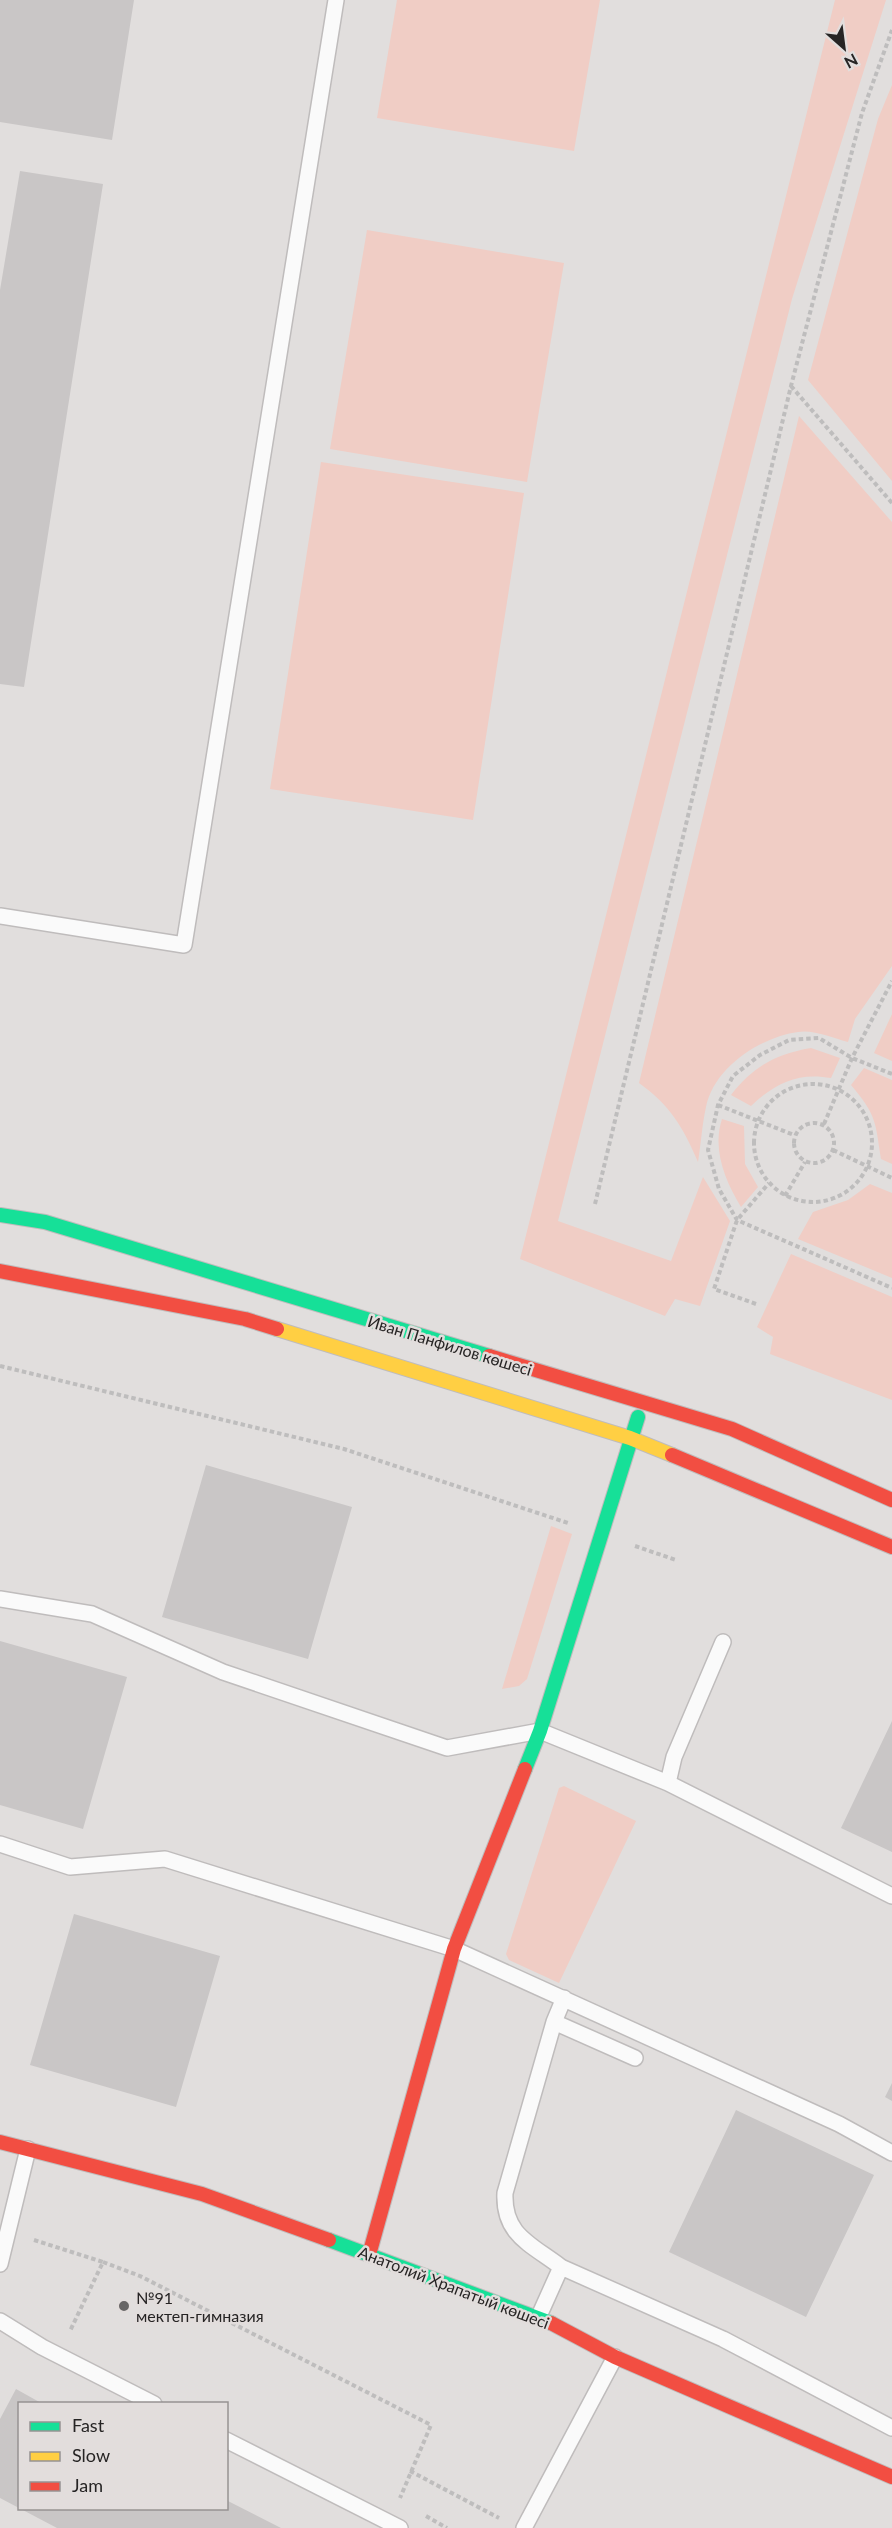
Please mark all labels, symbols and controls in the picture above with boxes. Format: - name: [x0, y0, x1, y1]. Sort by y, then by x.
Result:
- north arrow: [814, 18, 874, 78]
- text: N: [841, 50, 861, 73]
- street label: Иван Панфилов көшесі: [366, 1311, 534, 1379]
- street label: Анатолий Храпатый көшесі: [356, 2242, 552, 2332]
- place label: №91 мектеп-гимназия: [136, 2288, 264, 2325]
- marker: №91 мектеп-гимназия: [117, 2299, 131, 2313]
- legend: [18, 2402, 228, 2510]
- text: Fast: [72, 2414, 105, 2436]
- text: Slow: [72, 2444, 110, 2466]
- text: Jam: [72, 2474, 103, 2496]

